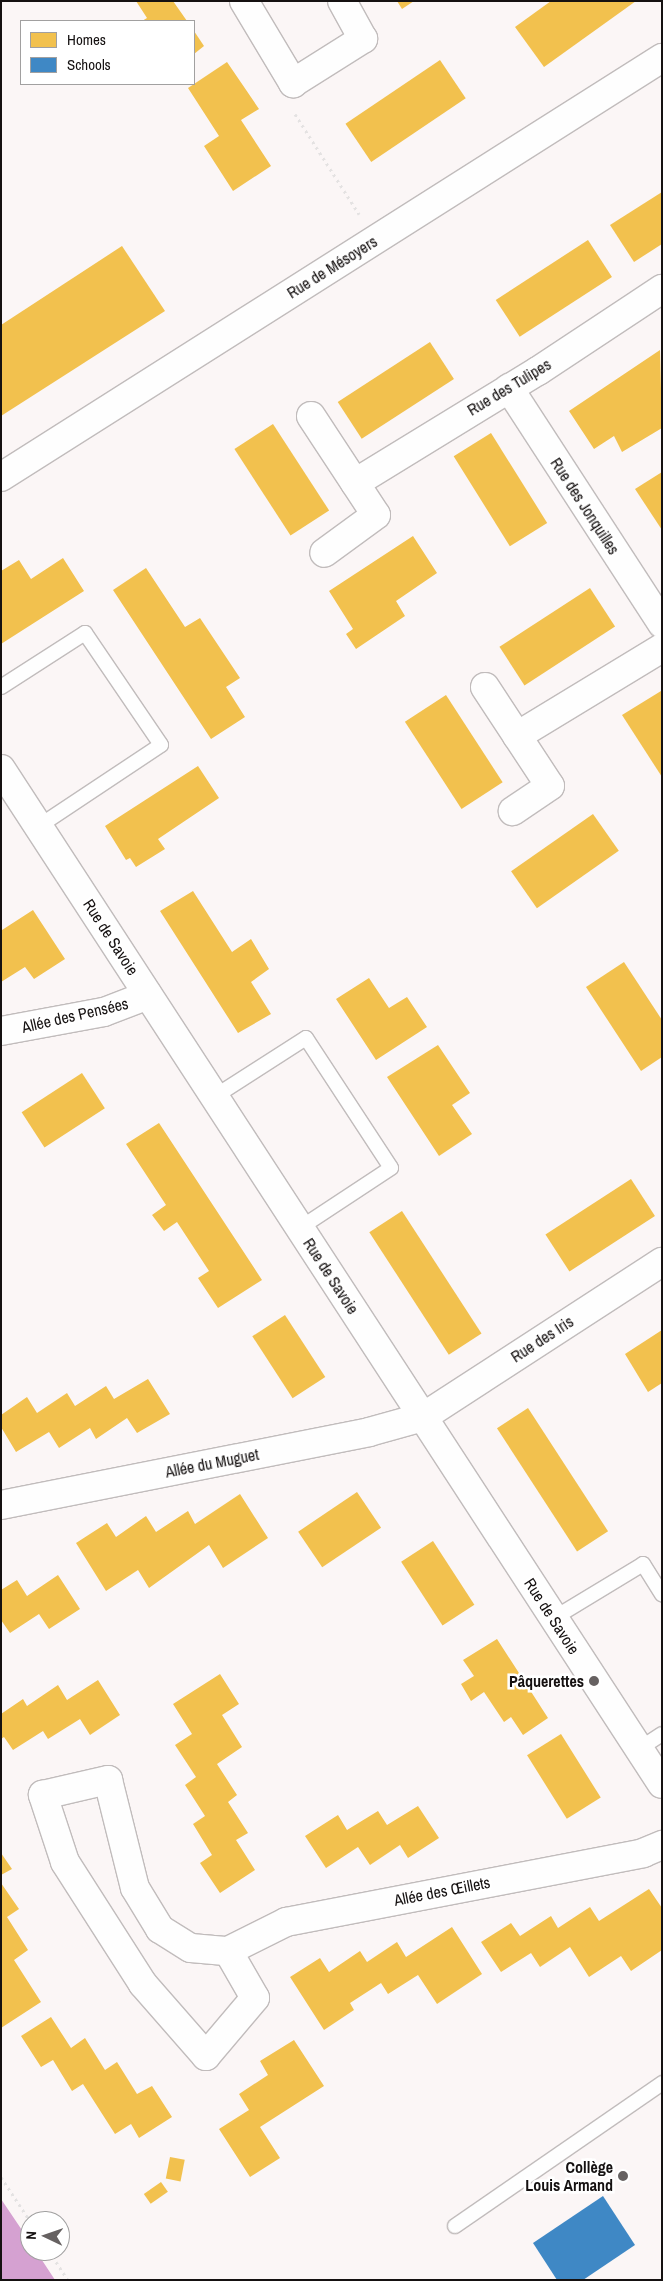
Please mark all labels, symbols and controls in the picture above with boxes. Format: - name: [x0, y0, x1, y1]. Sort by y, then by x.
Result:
- legend: [20, 20, 195, 85]
- text: Homes: [67, 29, 106, 50]
- text: Schools: [67, 54, 111, 75]
- street label: Rue de Mésoyers: [283, 232, 381, 302]
- street label: Rue des Tulipes: [464, 354, 554, 420]
- street label: Rue des Jonquilles: [547, 454, 623, 558]
- street label: Rue de Savoie: [79, 895, 143, 979]
- street label: Allée des Pensées: [20, 993, 130, 1037]
- street label: Rue de Savoie: [299, 1234, 363, 1318]
- street label: Rue des Iris: [507, 1312, 577, 1366]
- street label: Allée du Muguet: [164, 1445, 260, 1481]
- street label: Rue de Savoie: [520, 1574, 584, 1658]
- place label: Pâquerettes: [509, 1671, 584, 1691]
- marker: Pâquerettes: [588, 1675, 600, 1687]
- street label: Allée des Œillets: [392, 1872, 492, 1910]
- place label: Collège Louis Armand: [525, 2157, 613, 2195]
- marker: Collège Louis Armand: [617, 2170, 629, 2182]
- north arrow: [20, 2211, 70, 2261]
- text: N: [22, 2231, 40, 2240]

